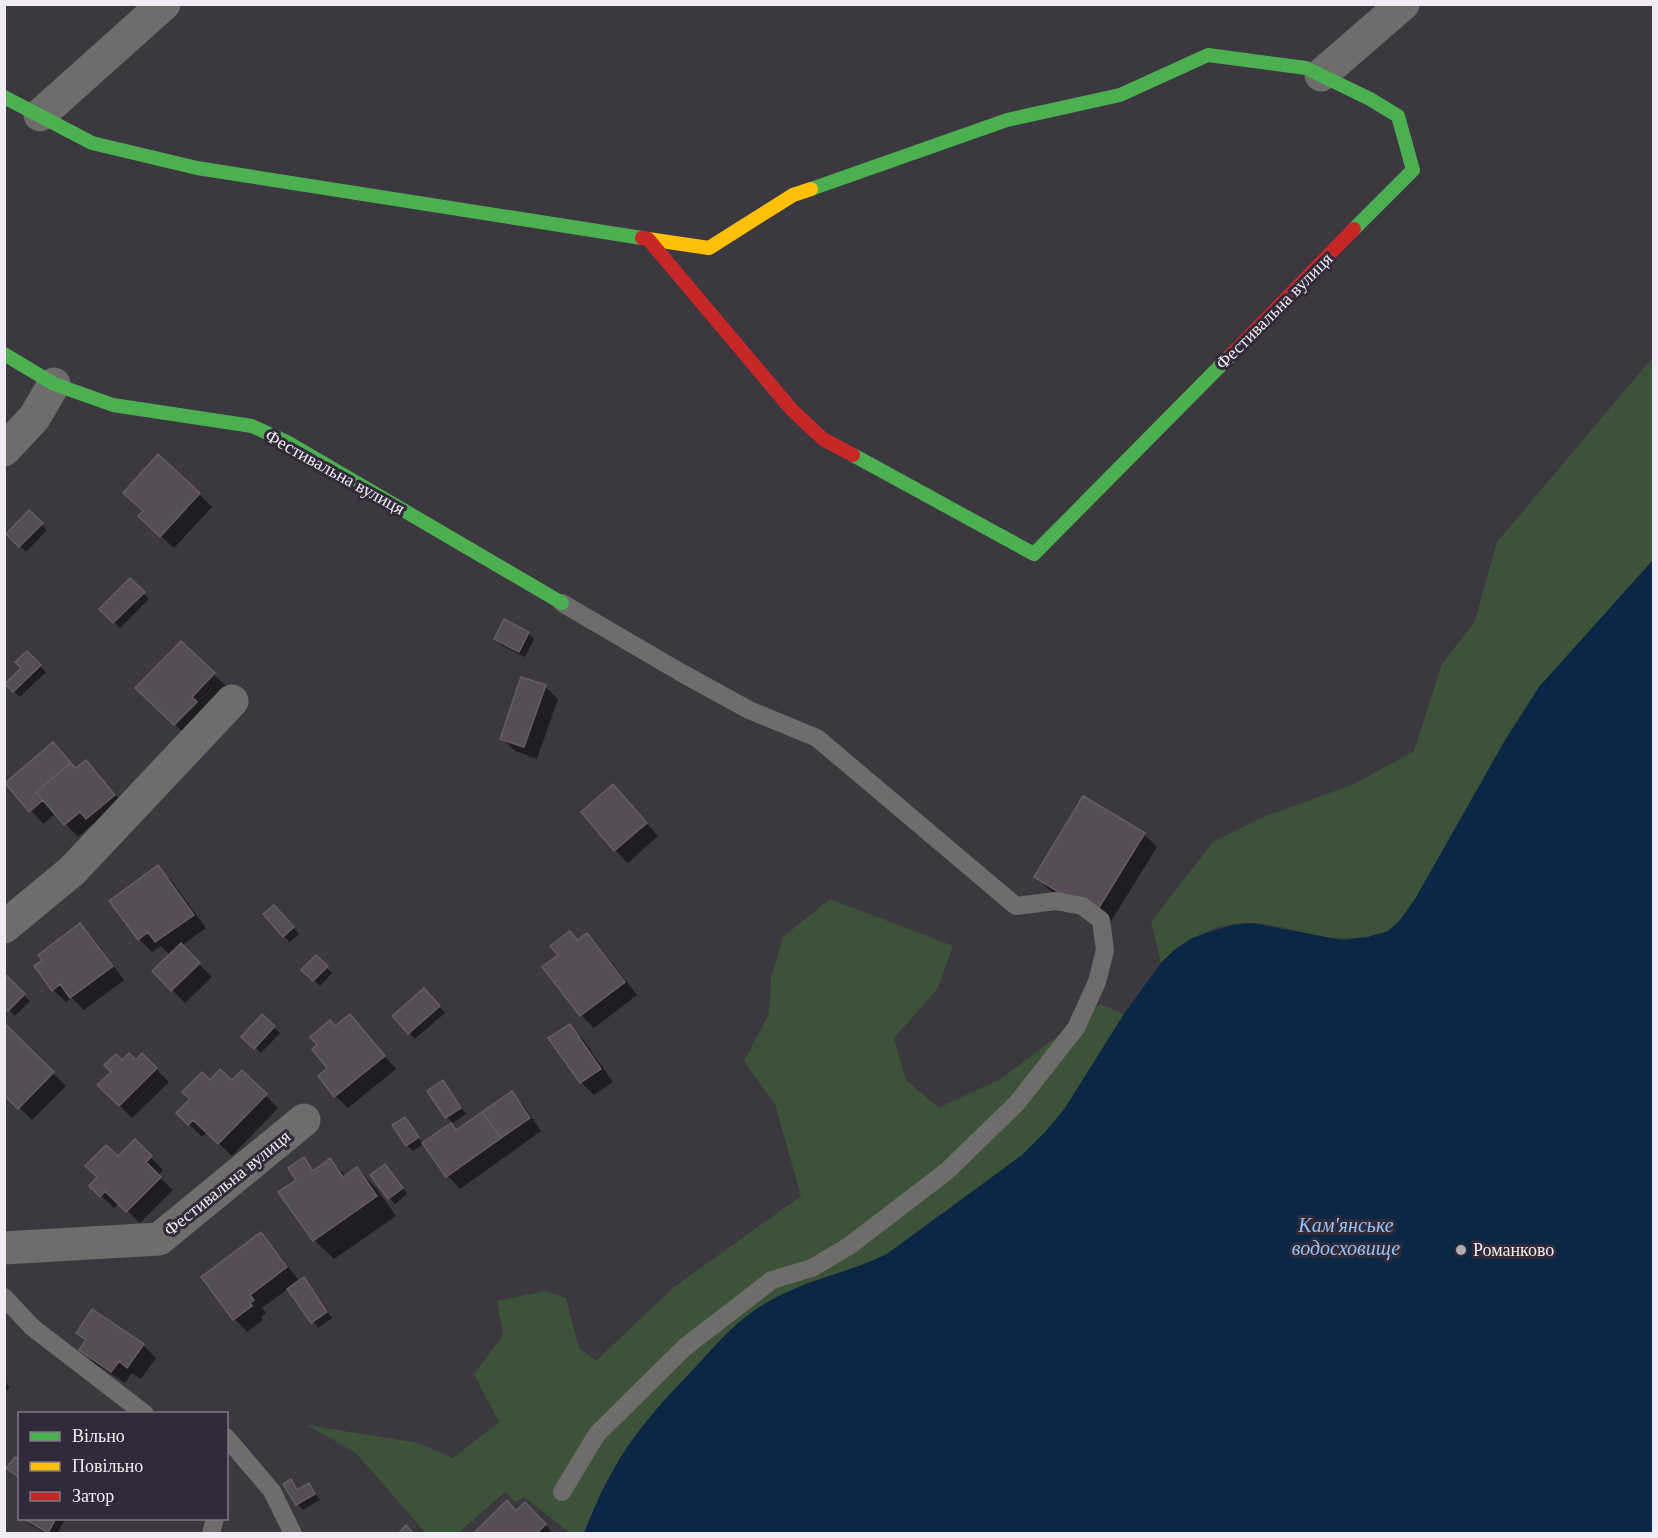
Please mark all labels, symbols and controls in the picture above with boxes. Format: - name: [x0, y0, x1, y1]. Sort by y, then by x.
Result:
- street label: Фестивальна вулиця: [1212, 249, 1336, 373]
- street label: Фестивальна вулиця: [262, 425, 408, 519]
- street label: Фестивальна вулиця: [160, 1126, 294, 1240]
- water label: Кам'янське водосховище: [1292, 1214, 1400, 1260]
- place label: Романково: [1473, 1240, 1554, 1260]
- marker: Романково: [1454, 1243, 1468, 1257]
- legend: [18, 1412, 228, 1520]
- text: Вільно: [72, 1426, 125, 1446]
- text: Повільно: [72, 1456, 143, 1476]
- text: Затор: [72, 1486, 114, 1506]

